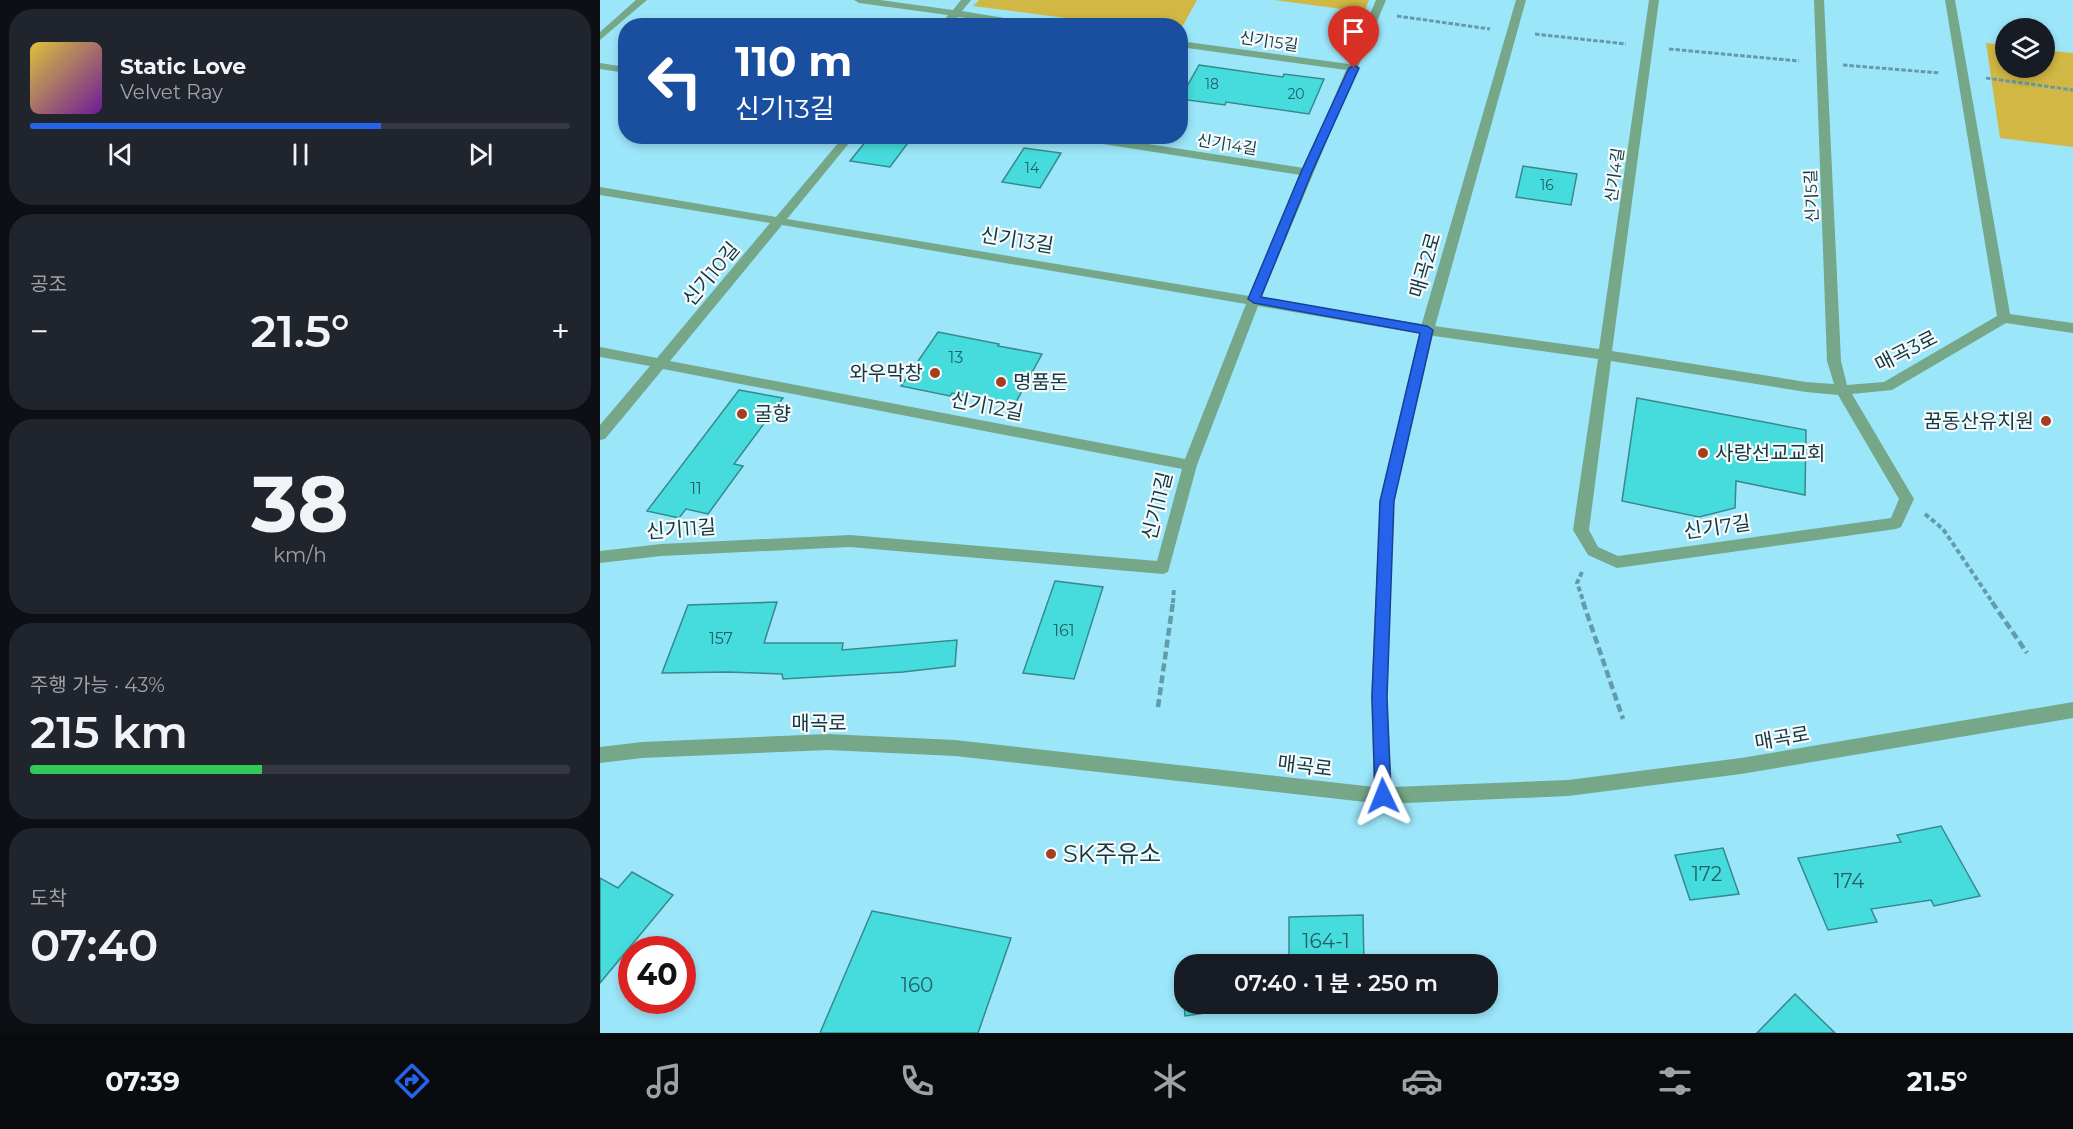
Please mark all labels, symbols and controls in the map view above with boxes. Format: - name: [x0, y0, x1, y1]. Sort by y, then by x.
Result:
- pin: [1328, 6, 1379, 68]
- icon: arrive: [1337, 15, 1370, 48]
- map controls: [1995, 18, 2055, 78]
- button: layers: [1995, 18, 2055, 78]
- street label: 신기15길: [1238, 28, 1299, 55]
- text: 110 m: [735, 35, 852, 87]
- icon: left: [636, 42, 714, 120]
- text: Static Love: [120, 53, 246, 80]
- house number: 18: [1205, 75, 1219, 93]
- text: Velvet Ray: [120, 80, 223, 104]
- house number: 20: [1287, 85, 1305, 103]
- text: 신기13길: [735, 92, 835, 125]
- street label: 신기14길: [1196, 130, 1258, 159]
- icon: previous: [104, 138, 137, 171]
- icon: pause: [284, 138, 317, 171]
- icon: next: [464, 138, 497, 171]
- street label: 신기4길: [1601, 147, 1628, 204]
- house number: 14: [1025, 159, 1040, 177]
- street label: 신기5길: [1801, 169, 1822, 223]
- house number: 16: [1540, 176, 1554, 194]
- street label: 신기13길: [979, 222, 1055, 258]
- street label: 매곡2로: [1404, 230, 1446, 300]
- street label: 신기10길: [677, 237, 745, 311]
- text: 공조: [30, 272, 67, 296]
- text: 21.5°: [250, 303, 350, 358]
- text: −: [30, 311, 49, 351]
- text: +: [551, 311, 570, 351]
- street label: 매곡3로: [1871, 325, 1941, 377]
- house number: 13: [949, 348, 963, 367]
- place label: 와우막창: [849, 361, 923, 385]
- marker: 와우막창: [928, 366, 942, 380]
- place label: 명품돈: [1013, 370, 1068, 394]
- marker: 명품돈: [994, 375, 1008, 389]
- street label: 신기12길: [948, 387, 1026, 425]
- place label: 굴향: [754, 402, 791, 426]
- marker: 굴향: [735, 407, 749, 421]
- place label: 꿈동산유치원: [1924, 409, 2034, 433]
- marker: 꿈동산유치원: [2039, 414, 2053, 428]
- place label: 사랑선교교회: [1715, 441, 1825, 465]
- marker: 사랑선교교회: [1696, 446, 1710, 460]
- text: 38: [251, 456, 349, 552]
- street label: 신기11길: [1137, 469, 1177, 543]
- house number: 11: [690, 479, 702, 498]
- street label: 신기7길: [1682, 510, 1752, 544]
- street label: 신기11길: [645, 515, 717, 543]
- text: km/h: [273, 543, 327, 567]
- house number: 161: [1053, 621, 1075, 640]
- house number: 157: [709, 629, 733, 648]
- text: 주행 가능 · 43%: [30, 673, 165, 697]
- text: 215 km: [30, 704, 188, 759]
- street label: 매곡로: [791, 711, 847, 735]
- street label: 매곡로: [1753, 721, 1811, 755]
- street label: 매곡로: [1276, 751, 1334, 781]
- position arrow: [1351, 764, 1415, 828]
- place label: SK주유소: [1063, 839, 1161, 868]
- marker: SK주유소: [1044, 847, 1058, 861]
- house number: 172: [1692, 862, 1722, 886]
- house number: 174: [1834, 869, 1864, 893]
- text: 도착: [30, 886, 67, 910]
- text: 07:40: [30, 917, 158, 972]
- house number: 164-1: [1302, 929, 1350, 953]
- speed limit sign: 40: [618, 936, 696, 1014]
- text: 07:40 · 1 분 · 250 m: [1234, 970, 1438, 997]
- house number: 160: [901, 973, 933, 997]
- icon: directions: [391, 1060, 433, 1102]
- icon: music: [643, 1060, 685, 1102]
- icon: phone: [896, 1060, 938, 1102]
- icon: climate: [1149, 1060, 1191, 1102]
- icon: car: [1401, 1060, 1443, 1102]
- icon: filters: [1654, 1060, 1696, 1102]
- text: 07:39: [105, 1065, 180, 1098]
- text: 21.5°: [1907, 1065, 1968, 1098]

